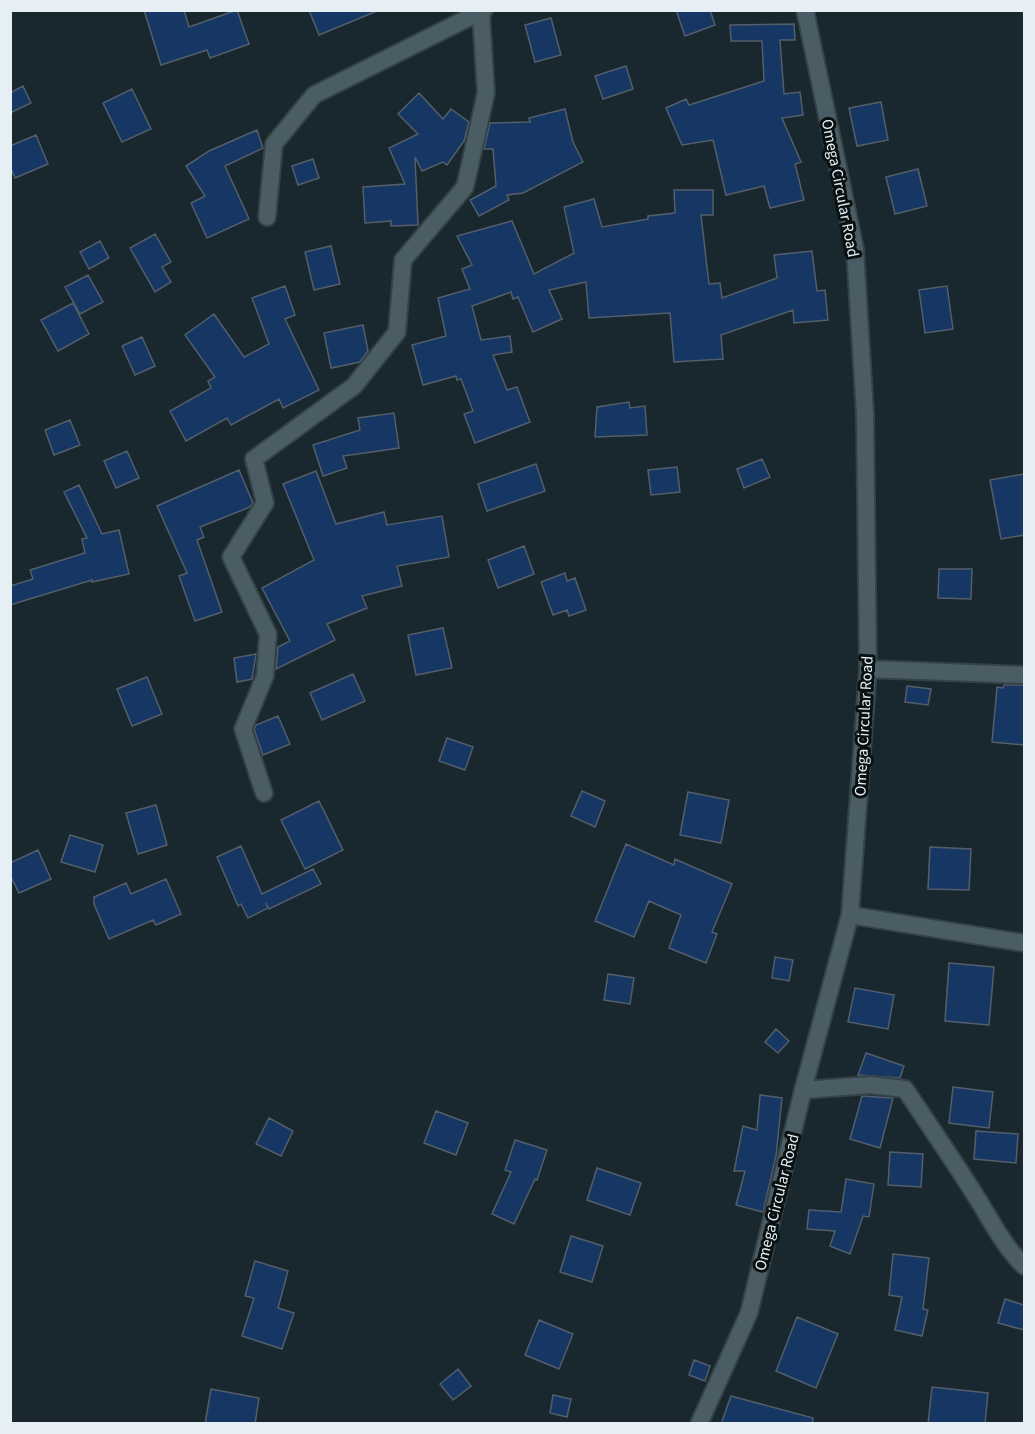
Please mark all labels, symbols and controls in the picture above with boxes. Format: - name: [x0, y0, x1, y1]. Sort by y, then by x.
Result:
- street label: Omega Circular Road: [816, 117, 864, 259]
- street label: Omega Circular Road: [849, 655, 879, 797]
- street label: Omega Circular Road: [749, 1131, 805, 1273]

